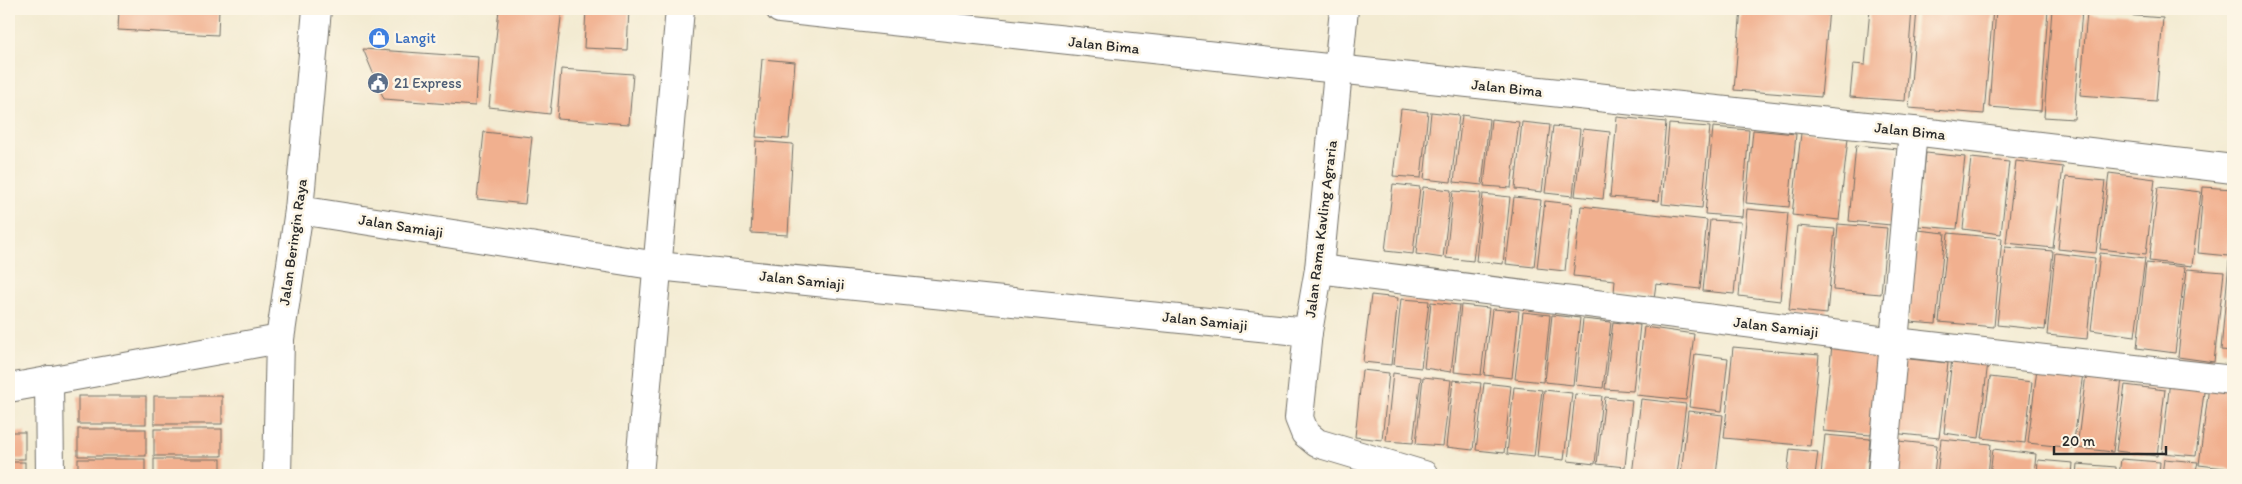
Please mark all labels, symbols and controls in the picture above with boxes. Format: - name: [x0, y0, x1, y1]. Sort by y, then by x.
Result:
- shop icon: Langit: [367, 26, 391, 50]
- place label: Langit: [395, 29, 436, 47]
- street label: Jalan Bima: [1067, 32, 1141, 58]
- public building icon: 21 Express: [366, 71, 390, 95]
- place label: 21 Express: [394, 74, 462, 92]
- street label: Jalan Bima: [1470, 75, 1544, 101]
- street label: Jalan Bima: [1873, 118, 1947, 144]
- street label: Jalan Rama Kavling Agraria: [1301, 139, 1341, 319]
- street label: Jalan Beringin Raya: [275, 177, 311, 307]
- street label: Jalan Samiaji: [357, 210, 445, 242]
- street label: Jalan Samiaji: [759, 267, 845, 293]
- street label: Jalan Samiaji: [1162, 308, 1248, 334]
- street label: Jalan Samiaji: [1733, 313, 1819, 341]
- scale bar: [2054, 424, 2167, 456]
- text: 20 m: [2062, 432, 2096, 450]

